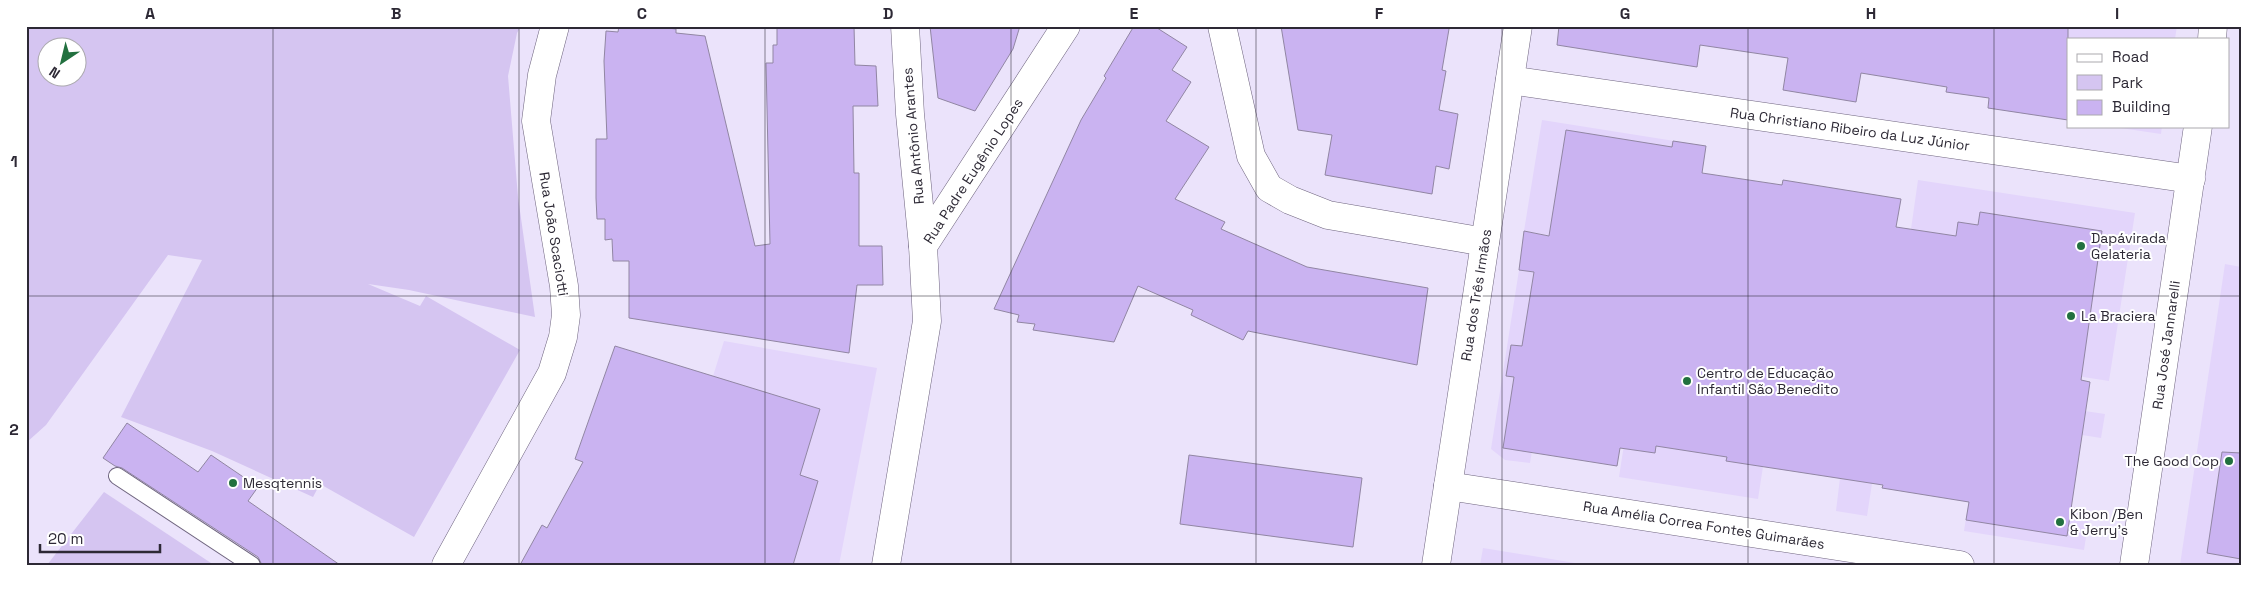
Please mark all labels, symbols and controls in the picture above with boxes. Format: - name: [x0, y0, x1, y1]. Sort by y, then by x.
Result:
- text: A: [145, 3, 155, 24]
- text: B: [391, 3, 401, 24]
- text: C: [637, 3, 647, 24]
- text: D: [883, 3, 893, 24]
- text: E: [1130, 3, 1139, 24]
- text: F: [1375, 3, 1384, 24]
- text: G: [1620, 3, 1630, 24]
- text: H: [1866, 3, 1876, 24]
- text: I: [2115, 3, 2119, 24]
- north arrow: [38, 38, 88, 88]
- legend: [2067, 38, 2230, 128]
- text: Road: [2112, 47, 2149, 66]
- text: N: [46, 63, 64, 83]
- street label: Rua Antônio Arantes: [898, 67, 928, 205]
- text: Park: [2112, 73, 2143, 92]
- street label: Rua Padre Eugênio Lopes: [919, 95, 1027, 247]
- text: Building: [2112, 97, 2171, 116]
- street label: Rua Christiano Ribeiro da Luz Júnior: [1729, 103, 1971, 155]
- text: 1: [10, 151, 18, 172]
- street label: Rua João Scaciotti: [535, 171, 573, 297]
- street label: Rua dos Três Irmãos: [1457, 228, 1495, 362]
- place label: Dapávirada Gelateria: [2091, 229, 2166, 263]
- marker: Dapávirada Gelateria: [2075, 240, 2087, 252]
- street label: Rua José Jannarelli: [2148, 280, 2184, 410]
- place label: La Braciera: [2081, 307, 2156, 325]
- marker: La Braciera: [2065, 310, 2077, 322]
- place label: Centro de Educação Infantil São Benedito: [1697, 364, 1839, 398]
- marker: Centro de Educação Infantil São Benedito: [1681, 375, 1693, 387]
- text: 2: [9, 419, 19, 440]
- place label: The Good Cop: [2124, 452, 2219, 470]
- marker: The Good Cop: [2223, 455, 2235, 467]
- place label: Mesqtennis: [243, 474, 322, 492]
- marker: Mesqtennis: [227, 477, 239, 489]
- street label: Rua Amélia Correa Fontes Guimarães: [1582, 497, 1826, 553]
- place label: Kibon /Ben & Jerry's: [2070, 505, 2143, 539]
- marker: Kibon /Ben & Jerry's: [2054, 516, 2066, 528]
- scale bar: [40, 521, 160, 553]
- text: 20 m: [48, 529, 83, 548]

